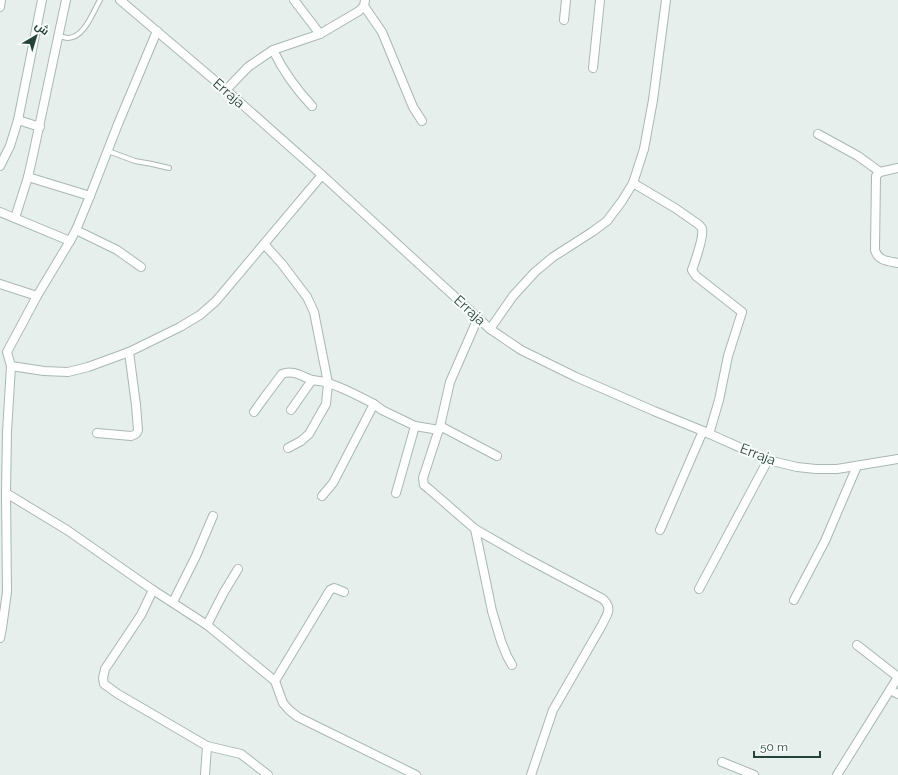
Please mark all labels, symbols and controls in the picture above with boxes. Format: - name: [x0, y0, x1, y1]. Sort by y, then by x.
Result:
- north arrow: [16, 16, 56, 56]
- text: ش: [32, 19, 51, 38]
- street label: Erraja: [210, 75, 248, 111]
- street label: Erraja: [451, 292, 489, 328]
- street label: Erraja: [738, 440, 778, 468]
- scale bar: [754, 733, 820, 759]
- text: 50 m: [760, 740, 788, 754]

